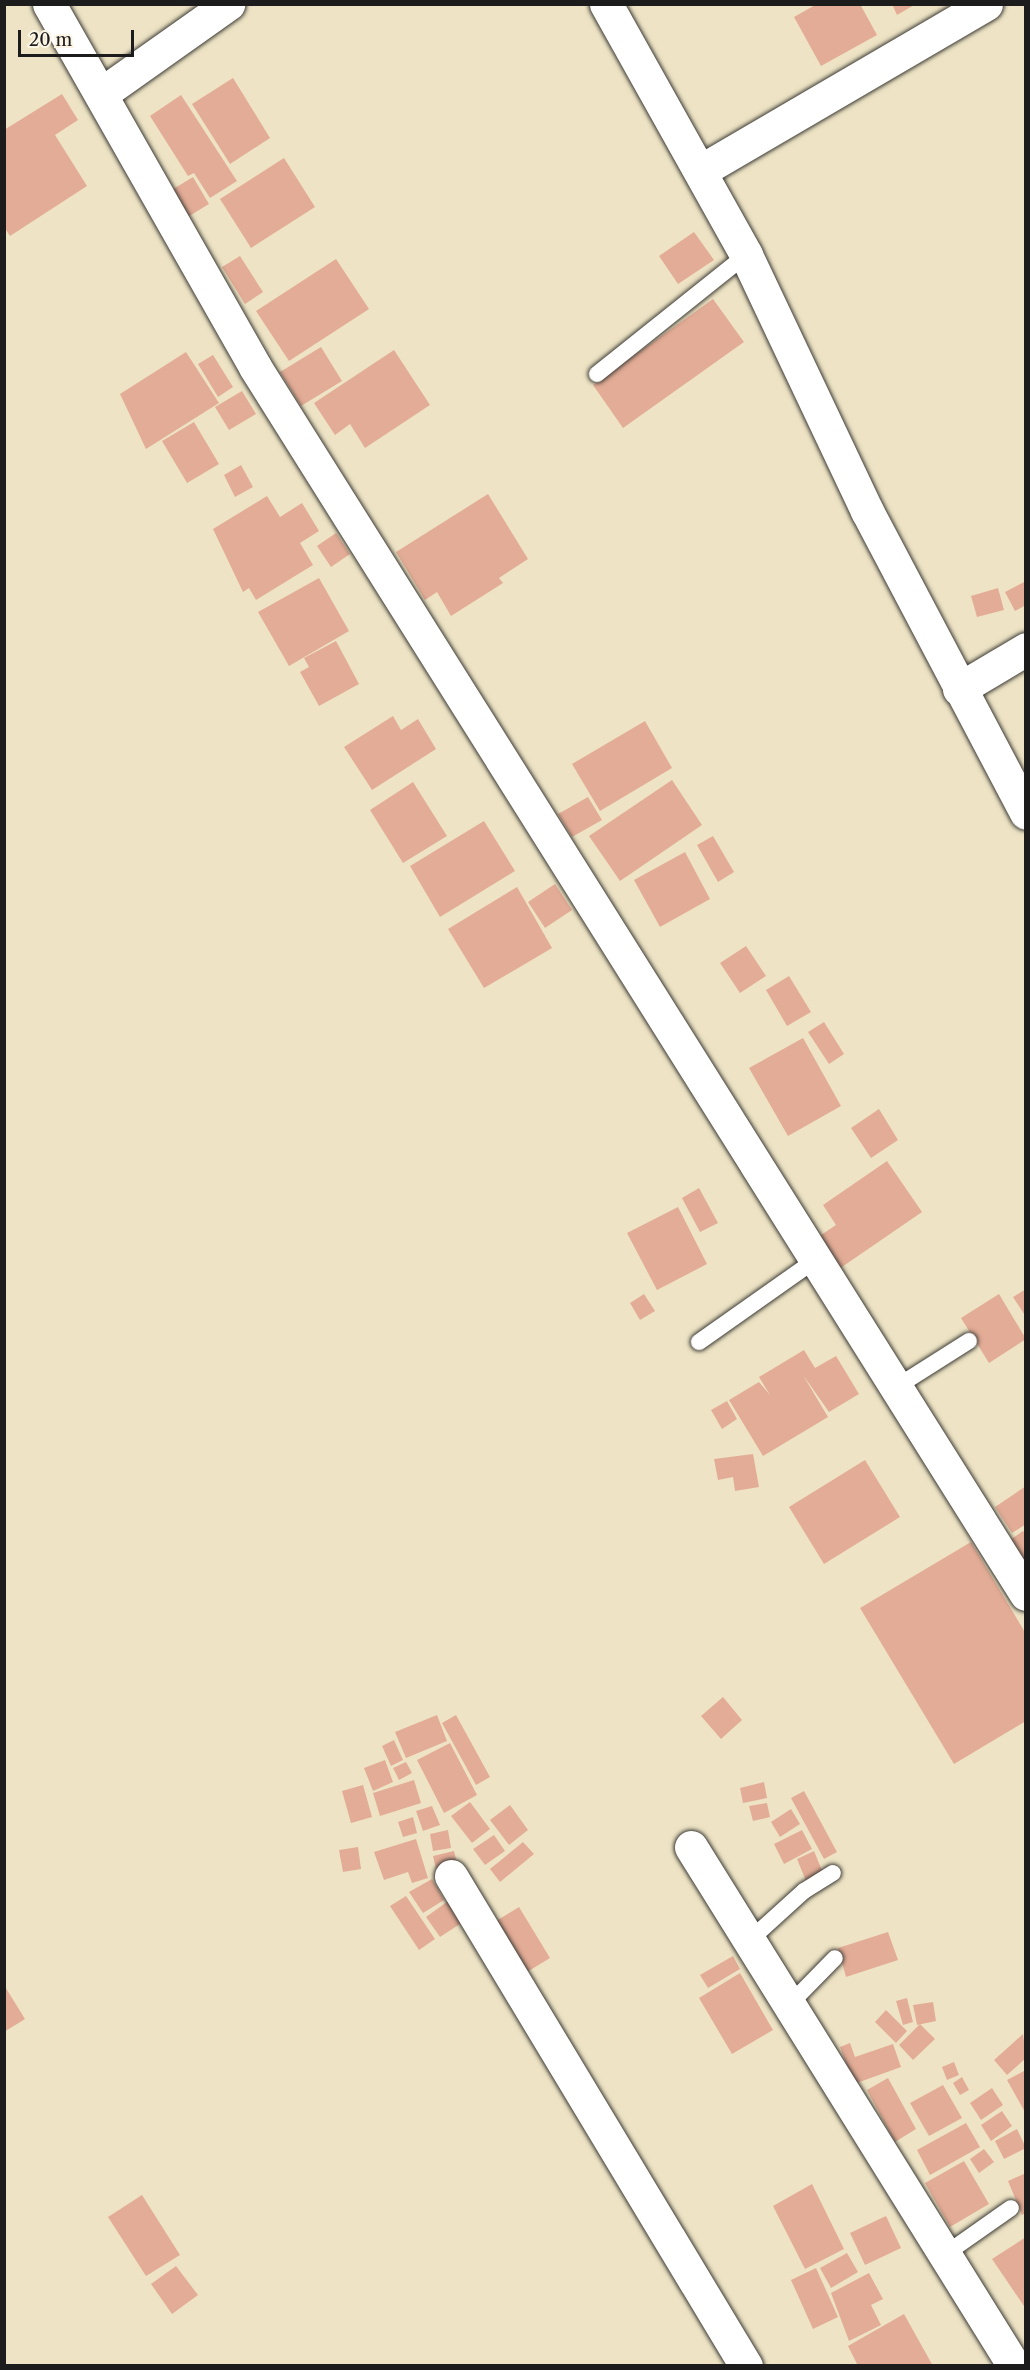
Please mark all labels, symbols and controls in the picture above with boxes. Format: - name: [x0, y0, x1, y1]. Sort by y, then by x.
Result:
- scale bar: [21, 18, 136, 56]
- text: 20 m: [29, 29, 72, 51]

